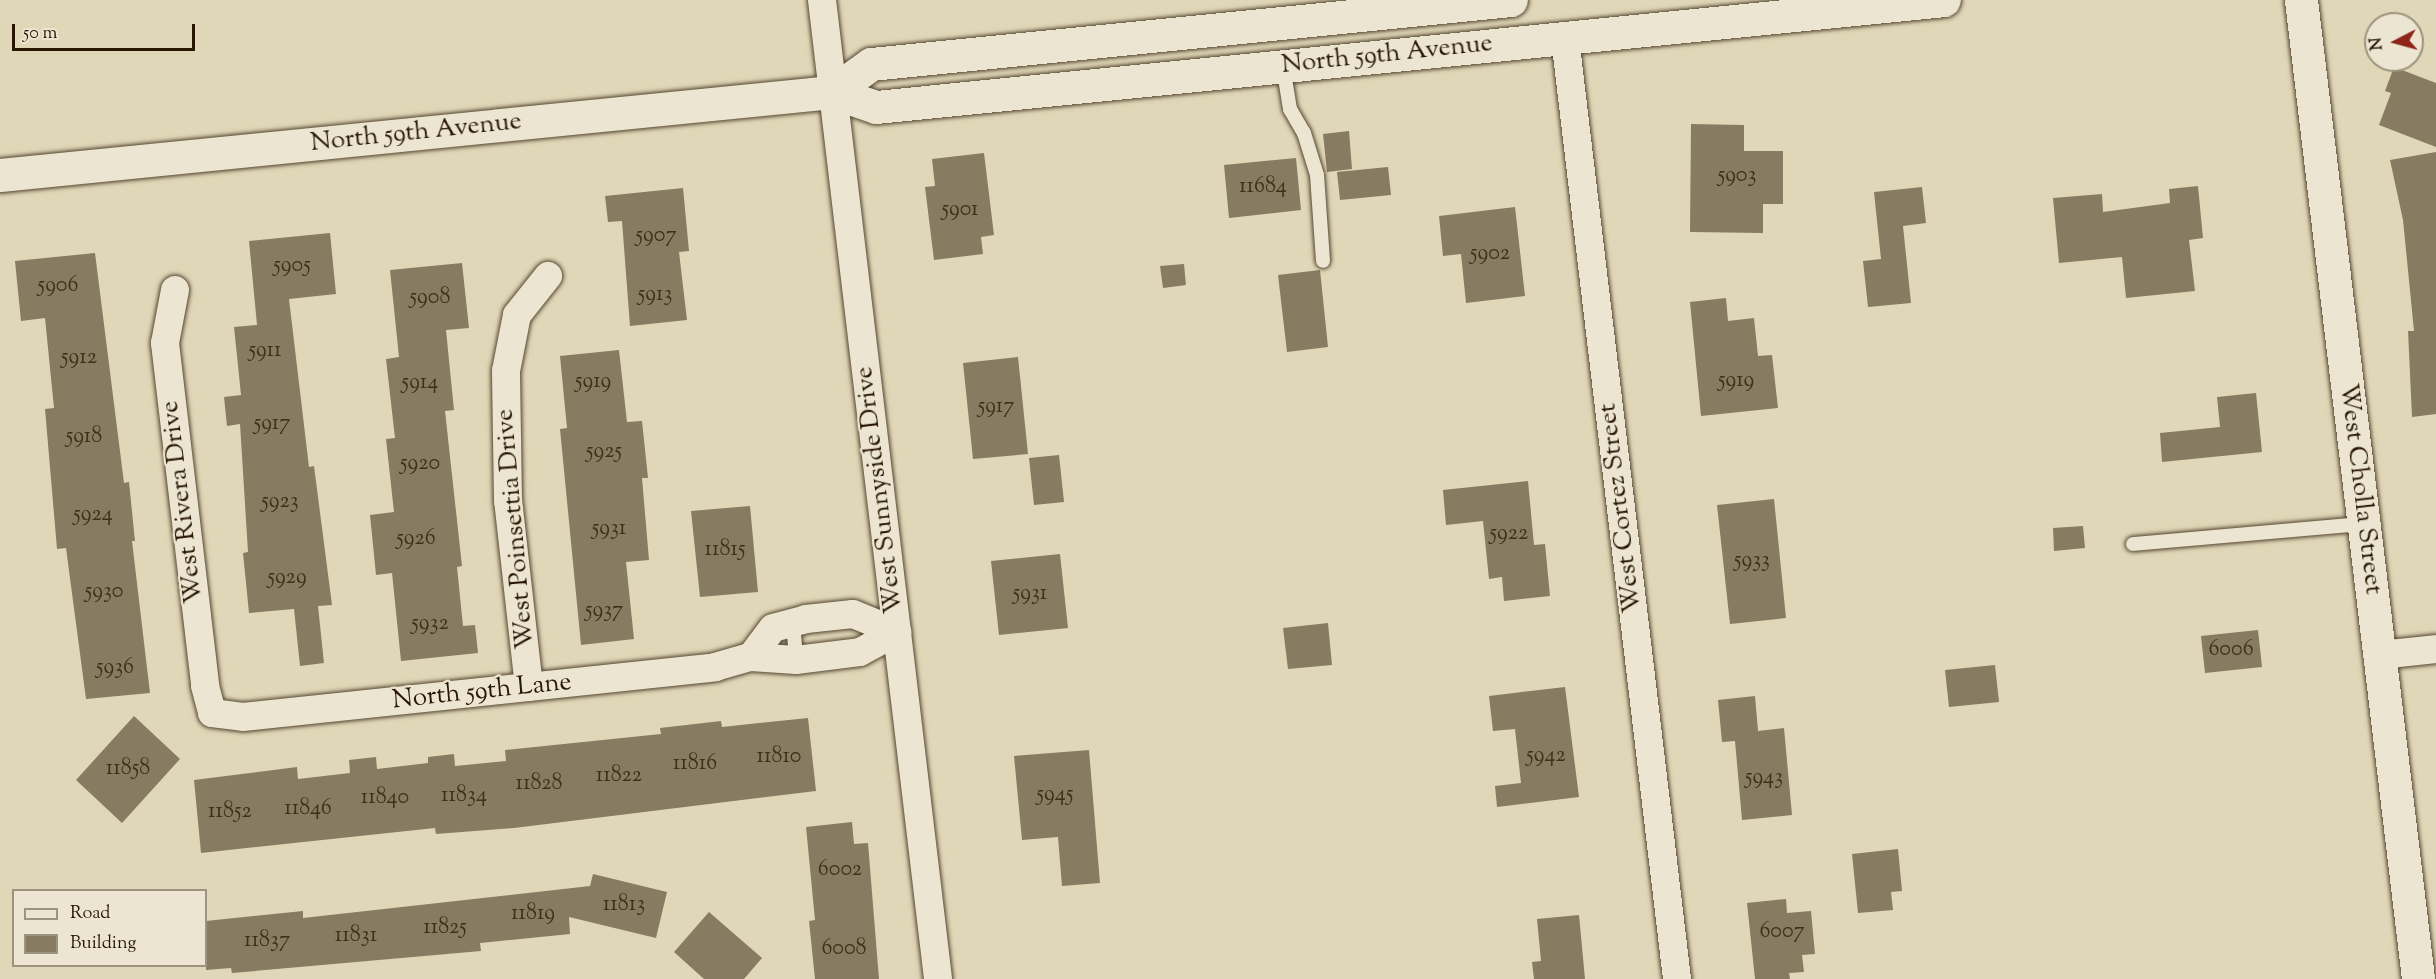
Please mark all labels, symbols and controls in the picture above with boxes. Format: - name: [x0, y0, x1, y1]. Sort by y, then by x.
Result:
- scale bar: [15, 12, 198, 50]
- north arrow: [2364, 12, 2424, 72]
- text: 50 m: [23, 21, 57, 47]
- street label: North 59th Avenue: [1280, 28, 1494, 82]
- text: N: [2365, 36, 2390, 51]
- street label: North 59th Avenue: [309, 106, 523, 160]
- house number: 5903: [1718, 164, 1756, 190]
- house number: 11684: [1239, 175, 1287, 201]
- house number: 5901: [941, 198, 979, 224]
- house number: 5907: [636, 224, 676, 250]
- house number: 5902: [1470, 242, 1510, 268]
- house number: 5905: [273, 254, 311, 280]
- house number: 5906: [38, 274, 78, 300]
- house number: 5913: [638, 283, 672, 309]
- house number: 5908: [410, 286, 450, 312]
- house number: 5911: [248, 339, 282, 365]
- house number: 5912: [61, 346, 97, 372]
- street label: West Sunnyside Drive: [849, 365, 911, 615]
- house number: 5919: [1718, 369, 1754, 395]
- house number: 5919: [575, 370, 611, 396]
- house number: 5914: [402, 371, 438, 397]
- street label: West Cholla Street: [2332, 382, 2388, 596]
- house number: 5917: [978, 395, 1014, 421]
- street label: West Rivera Drive: [155, 399, 211, 605]
- street label: West Cortez Street: [1593, 401, 1649, 615]
- street label: West Poinsettia Drive: [490, 408, 542, 650]
- house number: 5917: [254, 412, 290, 438]
- house number: 5918: [66, 425, 102, 451]
- house number: 5925: [586, 440, 622, 466]
- house number: 5920: [400, 452, 440, 478]
- house number: 5923: [261, 490, 299, 516]
- house number: 5924: [73, 503, 113, 529]
- house number: 5931: [592, 517, 626, 543]
- house number: 5922: [1490, 522, 1528, 548]
- house number: 5926: [396, 527, 436, 553]
- house number: 11815: [705, 538, 745, 564]
- house number: 5933: [1734, 549, 1770, 575]
- house number: 5929: [267, 566, 307, 592]
- house number: 5930: [85, 580, 123, 606]
- house number: 5931: [1013, 582, 1047, 608]
- house number: 5937: [585, 599, 623, 625]
- house number: 5932: [411, 612, 449, 638]
- house number: 6006: [2208, 638, 2254, 664]
- house number: 5936: [96, 656, 134, 682]
- street label: North 59th Lane: [391, 667, 573, 717]
- house number: 5942: [1526, 744, 1566, 770]
- house number: 11810: [757, 745, 801, 771]
- house number: 11816: [673, 752, 717, 778]
- house number: 11858: [106, 757, 150, 783]
- house number: 11822: [596, 764, 642, 790]
- house number: 5943: [1745, 766, 1783, 792]
- house number: 11828: [515, 772, 563, 798]
- house number: 5945: [1037, 783, 1073, 809]
- house number: 11834: [441, 784, 487, 810]
- house number: 11840: [361, 786, 409, 812]
- house number: 11846: [284, 797, 332, 823]
- house number: 11852: [208, 800, 252, 826]
- house number: 6002: [818, 858, 862, 884]
- legend: [12, 889, 207, 967]
- house number: 11813: [603, 893, 645, 919]
- text: Road: [70, 901, 110, 927]
- house number: 11819: [511, 902, 555, 928]
- house number: 11825: [423, 916, 467, 942]
- house number: 6007: [1759, 920, 1805, 946]
- house number: 11831: [335, 924, 377, 950]
- house number: 11837: [244, 929, 290, 955]
- text: Building: [70, 931, 136, 957]
- house number: 6008: [821, 937, 867, 963]

